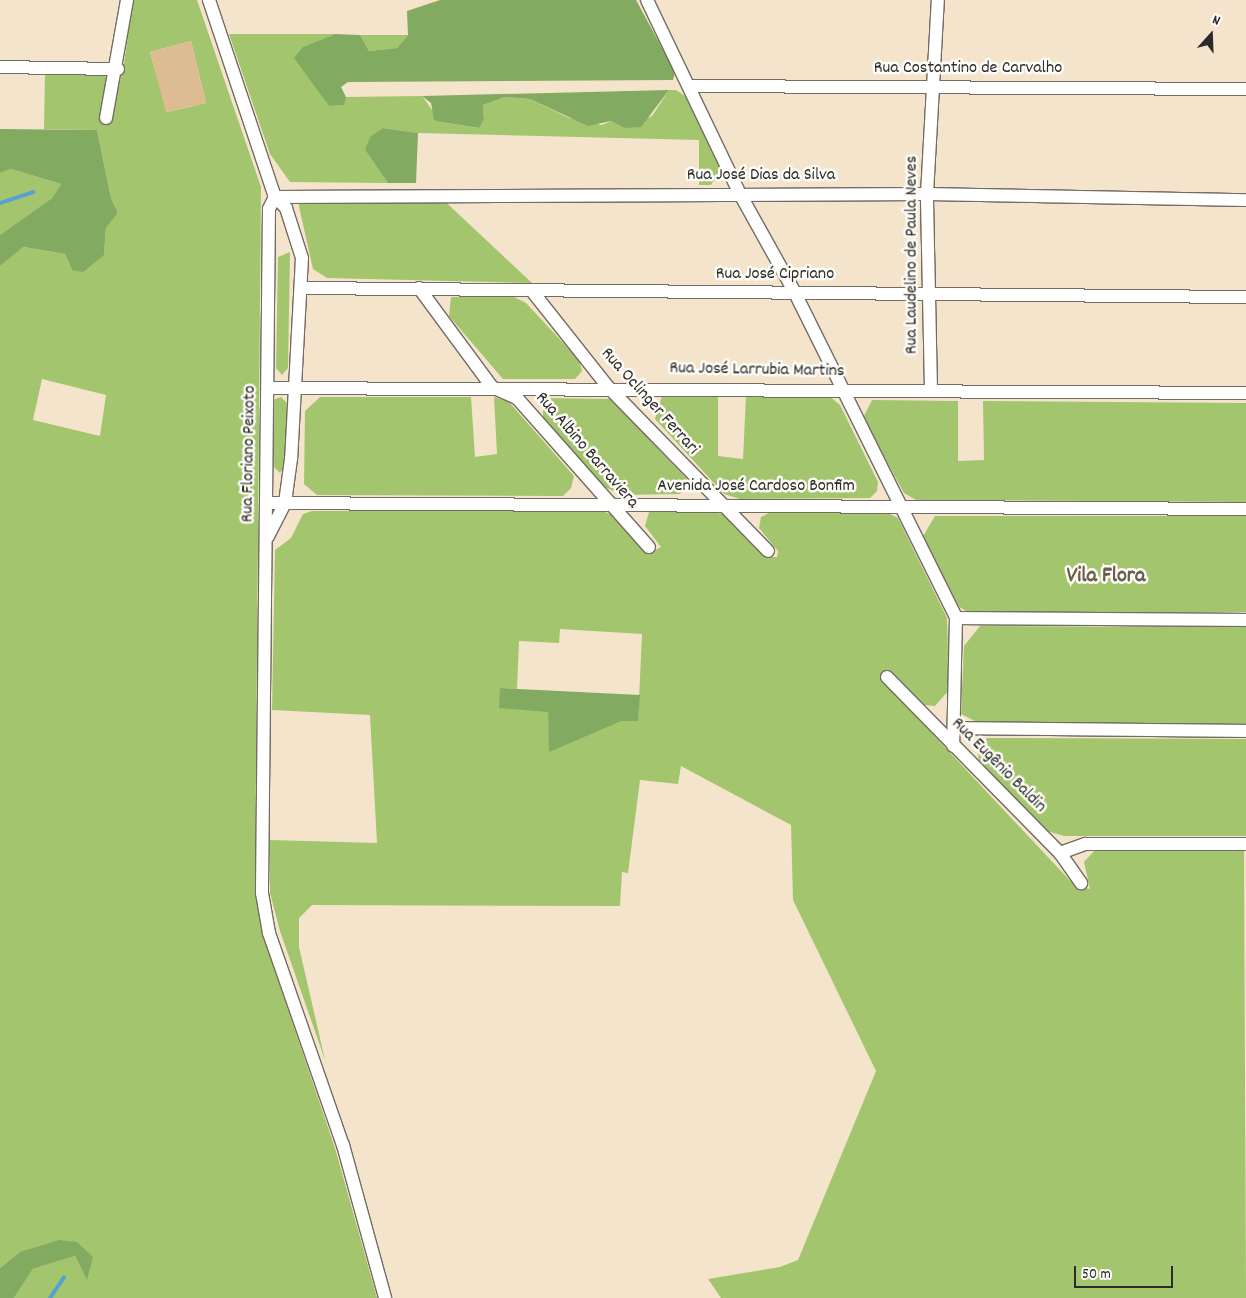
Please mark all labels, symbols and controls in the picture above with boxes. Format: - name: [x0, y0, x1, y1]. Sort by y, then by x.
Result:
- north arrow: [1186, 10, 1236, 60]
- text: N: [1209, 10, 1223, 31]
- street label: Rua Costantino de Carvalho: [874, 58, 1062, 80]
- street label: Rua Laudelino de Paula Neves: [902, 156, 924, 354]
- street label: Rua José Dias da Silva: [687, 165, 835, 187]
- street label: Rua José Cipriano: [716, 264, 834, 286]
- street label: Rua Oclinger Ferrari: [595, 344, 703, 460]
- street label: Rua José Larrubia Martins: [669, 359, 845, 383]
- street label: Rua Floriano Peixoto: [238, 385, 262, 523]
- street label: Rua Albino Barraviera: [530, 388, 642, 514]
- street label: Avenida José Cardoso Bonfim: [657, 476, 855, 498]
- district label: Vila Flora: [1067, 564, 1145, 590]
- street label: Rua Eugênio Baldin: [946, 714, 1050, 818]
- scale bar: [1076, 1256, 1175, 1288]
- text: 50 m: [1082, 1264, 1111, 1286]

